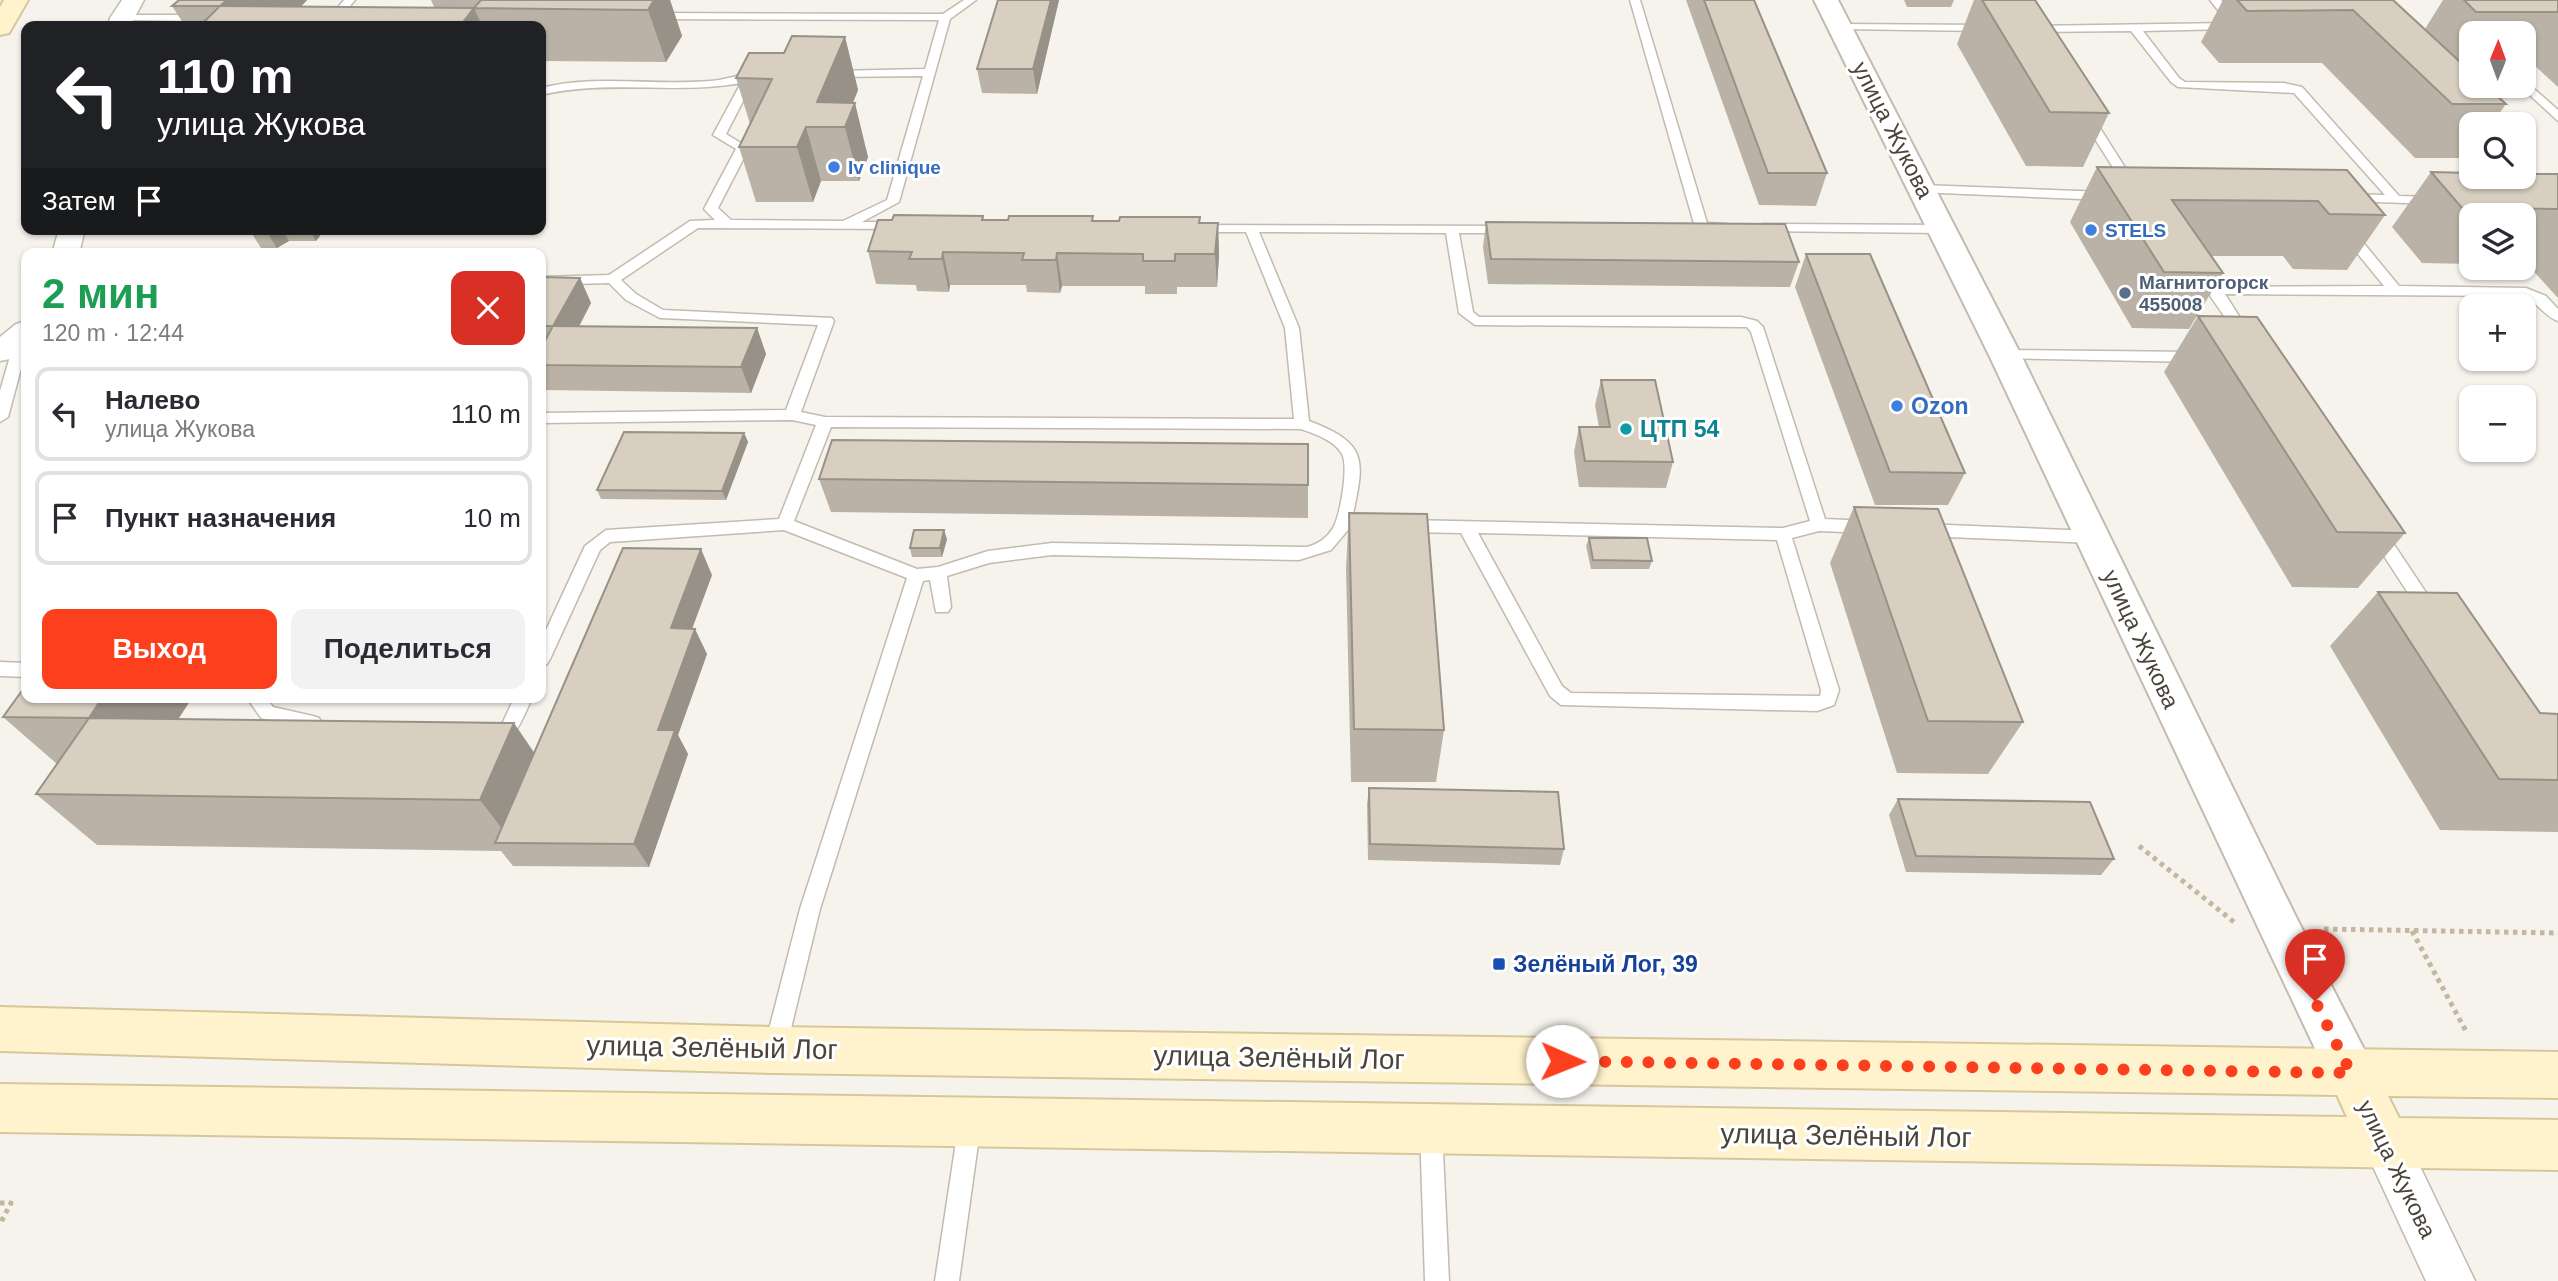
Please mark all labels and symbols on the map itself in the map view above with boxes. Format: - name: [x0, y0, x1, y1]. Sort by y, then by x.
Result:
- north arrow: [2459, 21, 2536, 98]
- street label: улица Жукова: [1847, 57, 1939, 203]
- place label: Iv clinique: [848, 157, 941, 178]
- marker: Iv clinique: [826, 159, 842, 175]
- place label: STELS: [2105, 220, 2166, 241]
- marker: STELS: [2083, 222, 2099, 238]
- place label: Магнитогорск 455008: [2139, 272, 2269, 315]
- marker: Магнитогорск 455008: [2117, 285, 2133, 301]
- place label: Ozon: [1911, 393, 1969, 419]
- marker: Ozon: [1889, 398, 1905, 414]
- place label: ЦТП 54: [1640, 416, 1720, 442]
- marker: ЦТП 54: [1618, 421, 1634, 437]
- street label: улица Жукова: [2098, 566, 2185, 713]
- pin: [2285, 929, 2345, 1001]
- place label: Зелёный Лог, 39: [1513, 951, 1698, 977]
- marker: Зелёный Лог, 39: [1491, 956, 1507, 972]
- position arrow: [1525, 1024, 1599, 1098]
- street label: улица Зелёный Лог: [586, 1030, 838, 1065]
- street label: улица Зелёный Лог: [1153, 1040, 1405, 1075]
- street label: улица Жукова: [2352, 1096, 2442, 1242]
- street label: улица Зелёный Лог: [1720, 1118, 1972, 1153]

